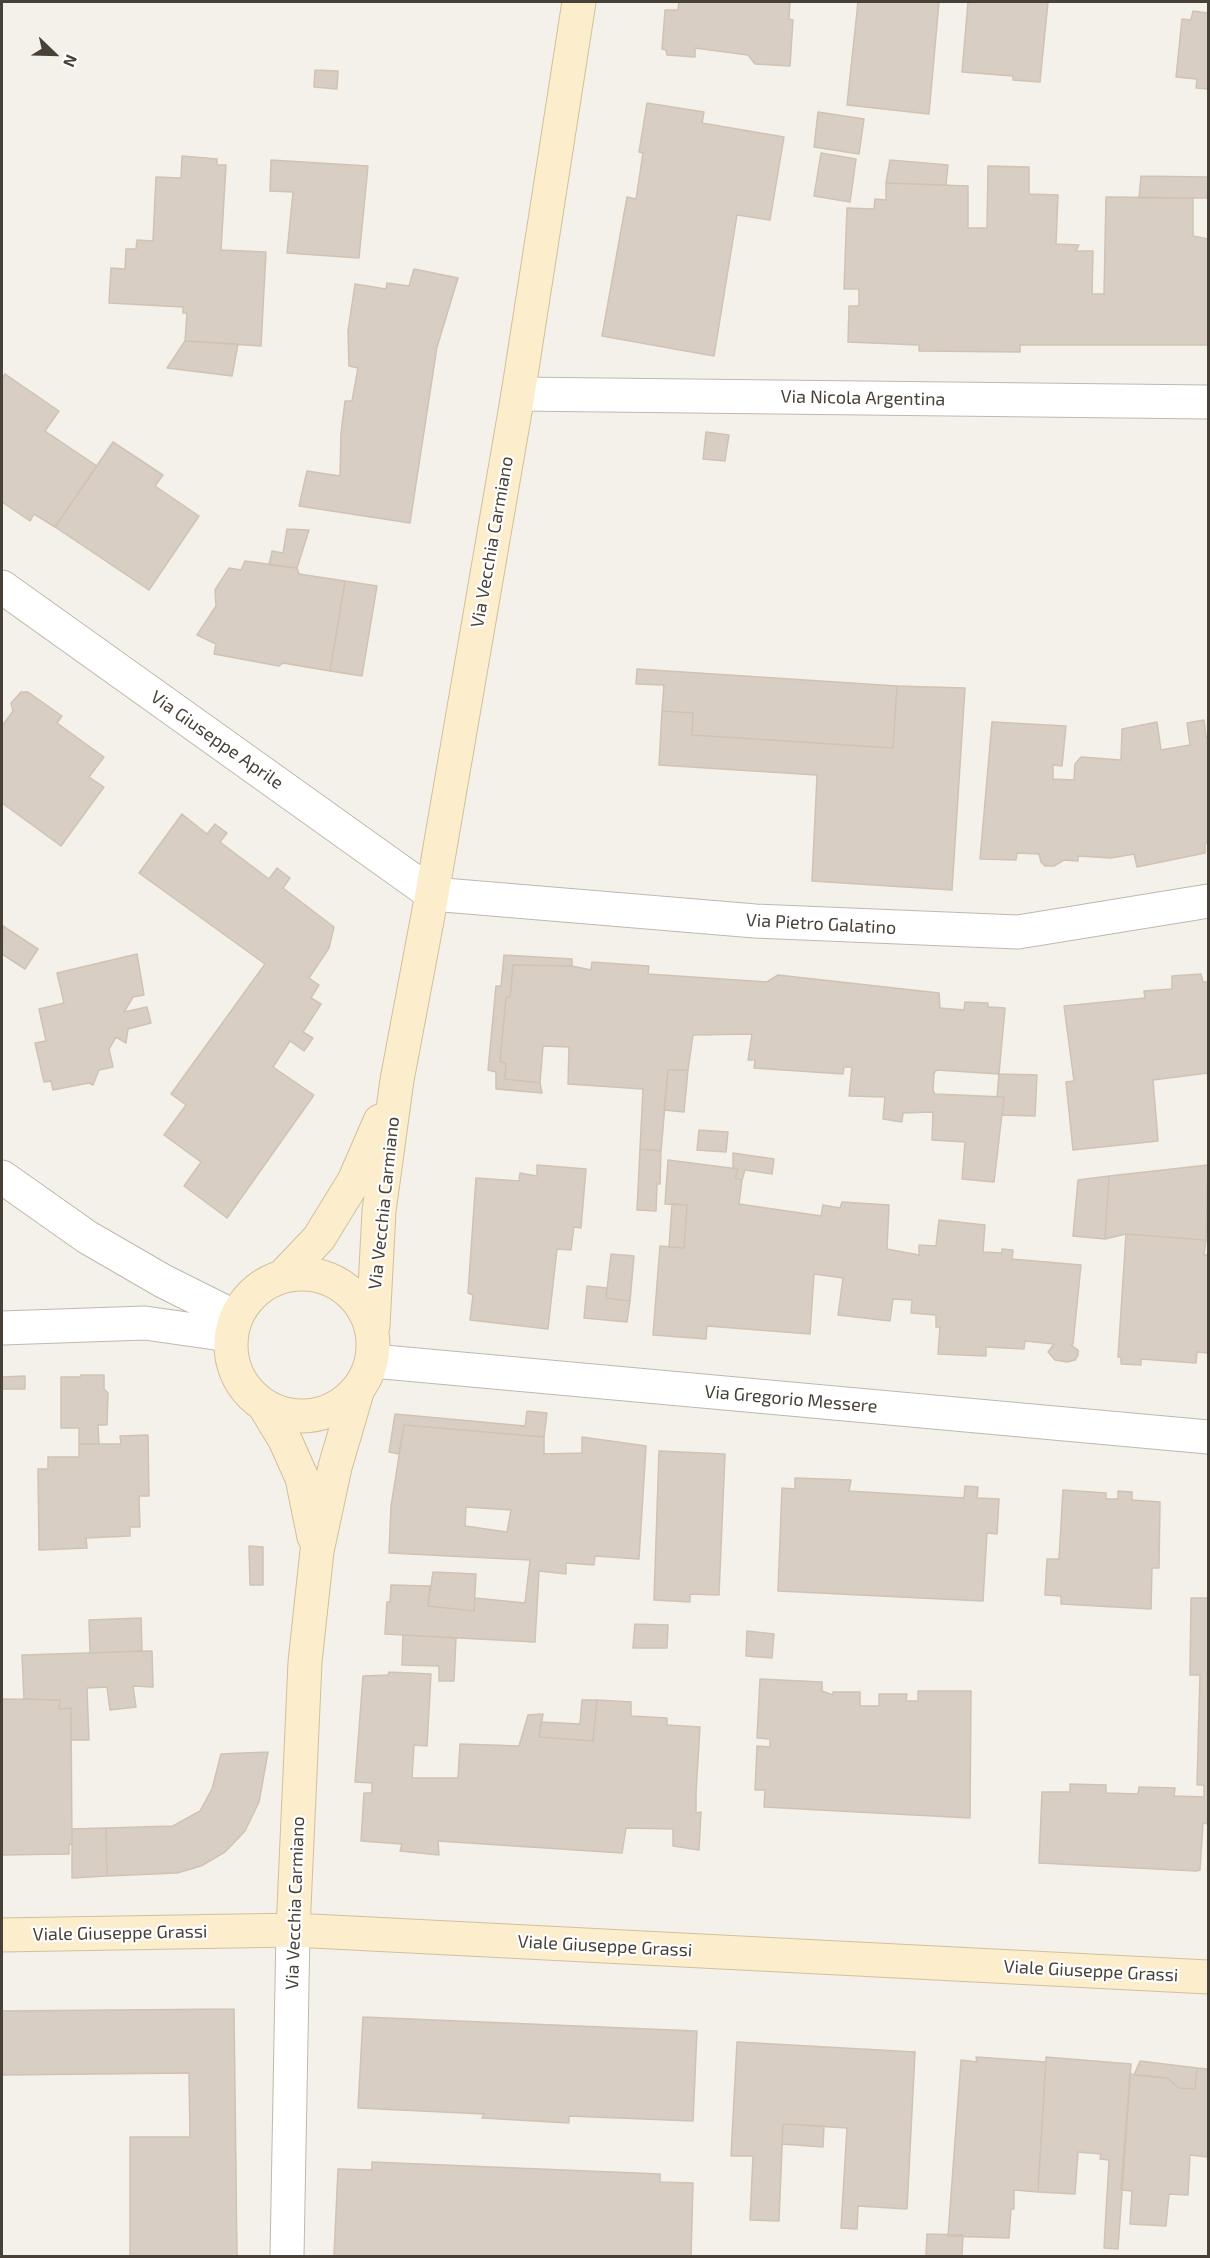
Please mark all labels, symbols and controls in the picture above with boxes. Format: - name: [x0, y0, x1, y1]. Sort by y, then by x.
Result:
- north arrow: [24, 24, 84, 84]
- text: N: [60, 52, 82, 70]
- street label: Via Nicola Argentina: [780, 386, 946, 410]
- street label: Via Vecchia Carmiano: [466, 455, 518, 629]
- street label: Via Giuseppe Aprile: [146, 686, 288, 794]
- street label: Via Pietro Galatino: [745, 909, 897, 939]
- street label: Via Vecchia Carmiano: [364, 1115, 404, 1291]
- street label: Via Gregorio Messere: [704, 1381, 878, 1417]
- street label: Via Vecchia Carmiano: [281, 1816, 309, 1990]
- street label: Viale Giuseppe Grassi: [32, 1921, 208, 1945]
- street label: Viale Giuseppe Grassi: [517, 1931, 693, 1961]
- street label: Viale Giuseppe Grassi: [1003, 1956, 1179, 1986]

